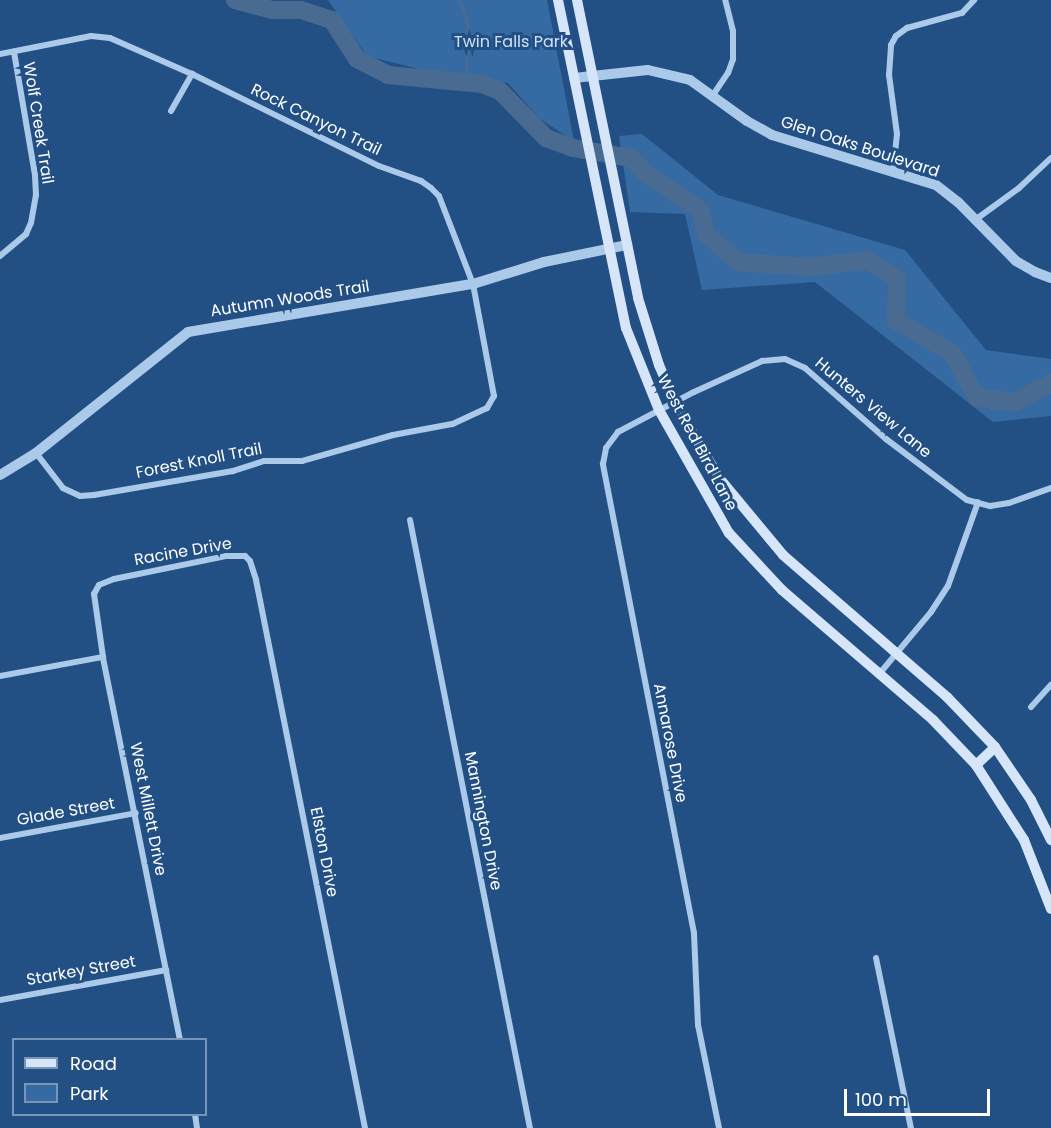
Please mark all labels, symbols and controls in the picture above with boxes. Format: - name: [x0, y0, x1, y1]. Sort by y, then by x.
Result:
- park label: Twin Falls Park: [454, 32, 568, 52]
- street label: Wolf Creek Trail: [19, 61, 57, 185]
- street label: Rock Canyon Trail: [248, 80, 384, 160]
- street label: Glen Oaks Boulevard: [778, 112, 942, 182]
- street label: Autumn Woods Trail: [209, 277, 371, 321]
- street label: Hunters View Lane: [811, 354, 935, 462]
- street label: West Red Bird Lane: [653, 372, 741, 514]
- street label: Forest Knoll Trail: [134, 439, 264, 483]
- street label: Racine Drive: [133, 534, 233, 570]
- street label: Annarose Drive: [649, 682, 691, 804]
- street label: West Millett Drive: [126, 741, 170, 877]
- street label: Mannington Drive: [460, 750, 506, 892]
- street label: Glade Street: [16, 794, 116, 830]
- street label: Elston Drive: [306, 805, 342, 899]
- street label: Starkey Street: [25, 952, 137, 990]
- legend: [12, 1038, 207, 1116]
- text: Road: [70, 1051, 117, 1076]
- scale bar: [847, 1077, 992, 1115]
- text: Park: [70, 1081, 109, 1106]
- text: 100 m: [855, 1087, 907, 1112]

